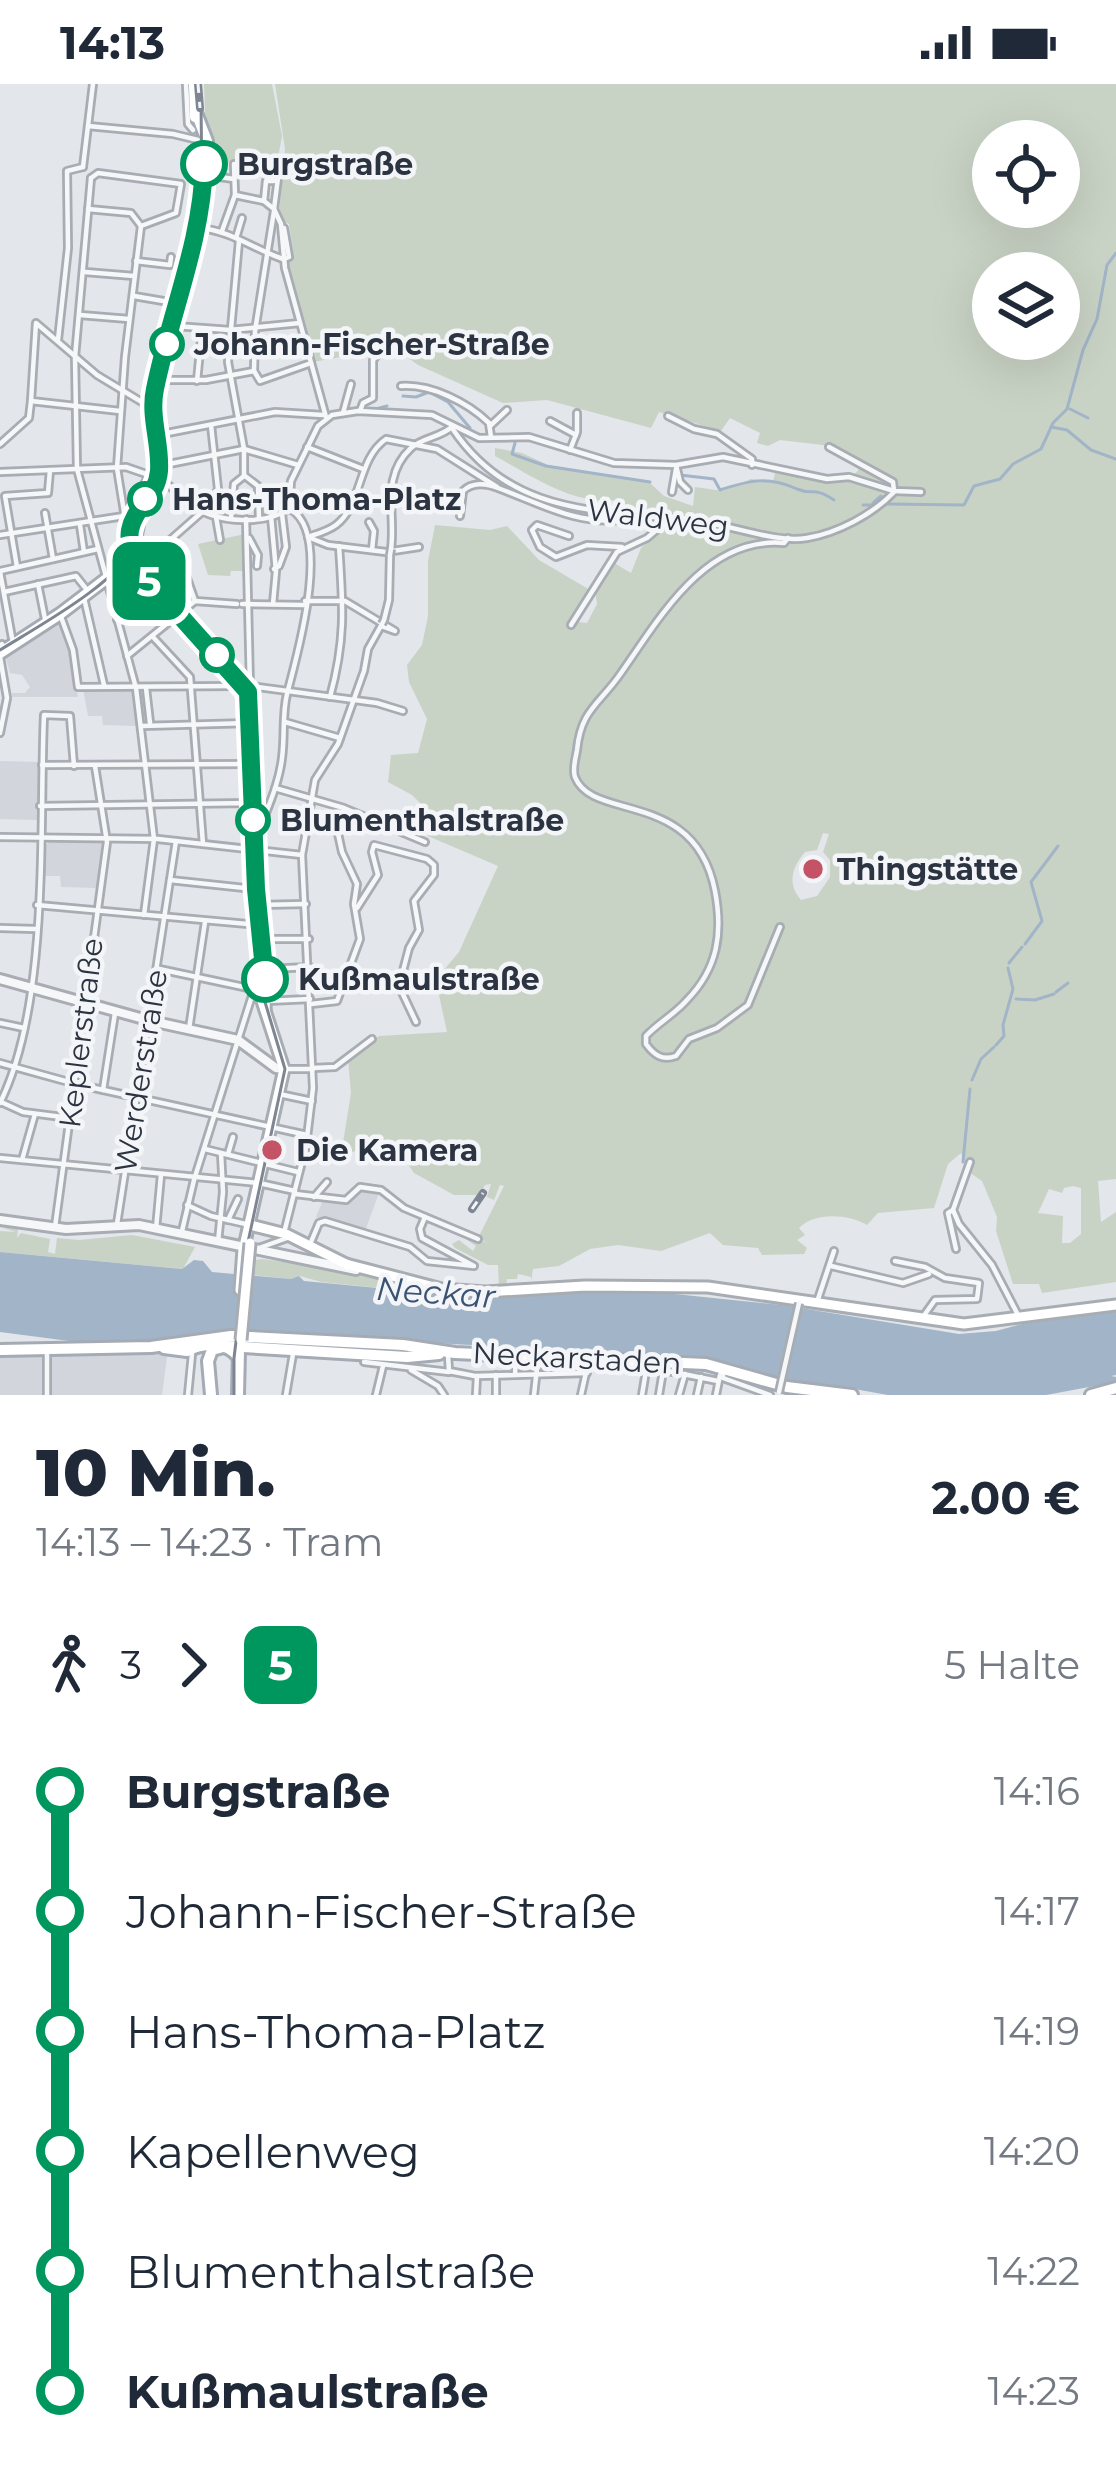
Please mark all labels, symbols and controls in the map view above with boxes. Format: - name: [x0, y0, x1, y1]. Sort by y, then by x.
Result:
- text: 14:13: [60, 15, 165, 70]
- map controls: [972, 120, 1080, 360]
- button: locate: [972, 120, 1080, 228]
- marker: Burgstraße: [182, 142, 226, 186]
- place label: Burgstraße: [237, 146, 413, 183]
- button: layers: [972, 252, 1080, 360]
- place label: Johann-Fischer-Straße: [193, 326, 550, 363]
- marker: Johann-Fischer-Straße: [151, 328, 183, 360]
- place label: Hans-Thoma-Platz: [172, 481, 461, 518]
- marker: Hans-Thoma-Platz: [129, 483, 161, 515]
- street label: Waldweg: [585, 491, 731, 545]
- line badge: 5: [110, 542, 188, 620]
- text: 5: [137, 555, 162, 607]
- unlabelled marker: [201, 639, 233, 671]
- place label: Blumenthalstraße: [280, 802, 564, 839]
- marker: Blumenthalstraße: [237, 804, 269, 836]
- place label: Thingstätte: [837, 851, 1018, 888]
- marker: Thingstätte: [800, 856, 826, 882]
- street label: Keplerstraße: [51, 936, 111, 1130]
- marker: Kußmaulstraße: [243, 957, 287, 1001]
- place label: Kußmaulstraße: [298, 961, 540, 998]
- street label: Werderstraße: [107, 967, 175, 1175]
- place label: Die Kamera: [296, 1132, 478, 1169]
- marker: Die Kamera: [259, 1137, 285, 1163]
- water label: Neckar: [375, 1268, 498, 1316]
- street label: Neckarstaden: [472, 1334, 682, 1382]
- text: 10 Min.: [36, 1432, 275, 1513]
- text: 2.00 €: [931, 1470, 1080, 1525]
- text: 14:13 – 14:23 · Tram: [36, 1518, 383, 1566]
- icon: walk: [36, 1632, 102, 1698]
- icon: forward: [160, 1632, 226, 1698]
- text: 5: [268, 1639, 293, 1691]
- text: 3: [120, 1641, 142, 1689]
- text: 5 Halte: [944, 1641, 1080, 1689]
- text: Burgstraße: [126, 1764, 390, 1819]
- text: 14:16: [994, 1767, 1080, 1815]
- text: Johann-Fischer-Straße: [126, 1884, 637, 1939]
- text: 14:17: [995, 1887, 1080, 1935]
- text: Hans-Thoma-Platz: [126, 2004, 545, 2059]
- text: 14:19: [994, 2007, 1080, 2055]
- text: Kapellenweg: [126, 2124, 420, 2179]
- text: 14:20: [984, 2127, 1080, 2175]
- text: Blumenthalstraße: [126, 2244, 535, 2299]
- text: 14:22: [987, 2247, 1080, 2295]
- text: Kußmaulstraße: [126, 2364, 489, 2419]
- text: 14:23: [987, 2367, 1080, 2415]

